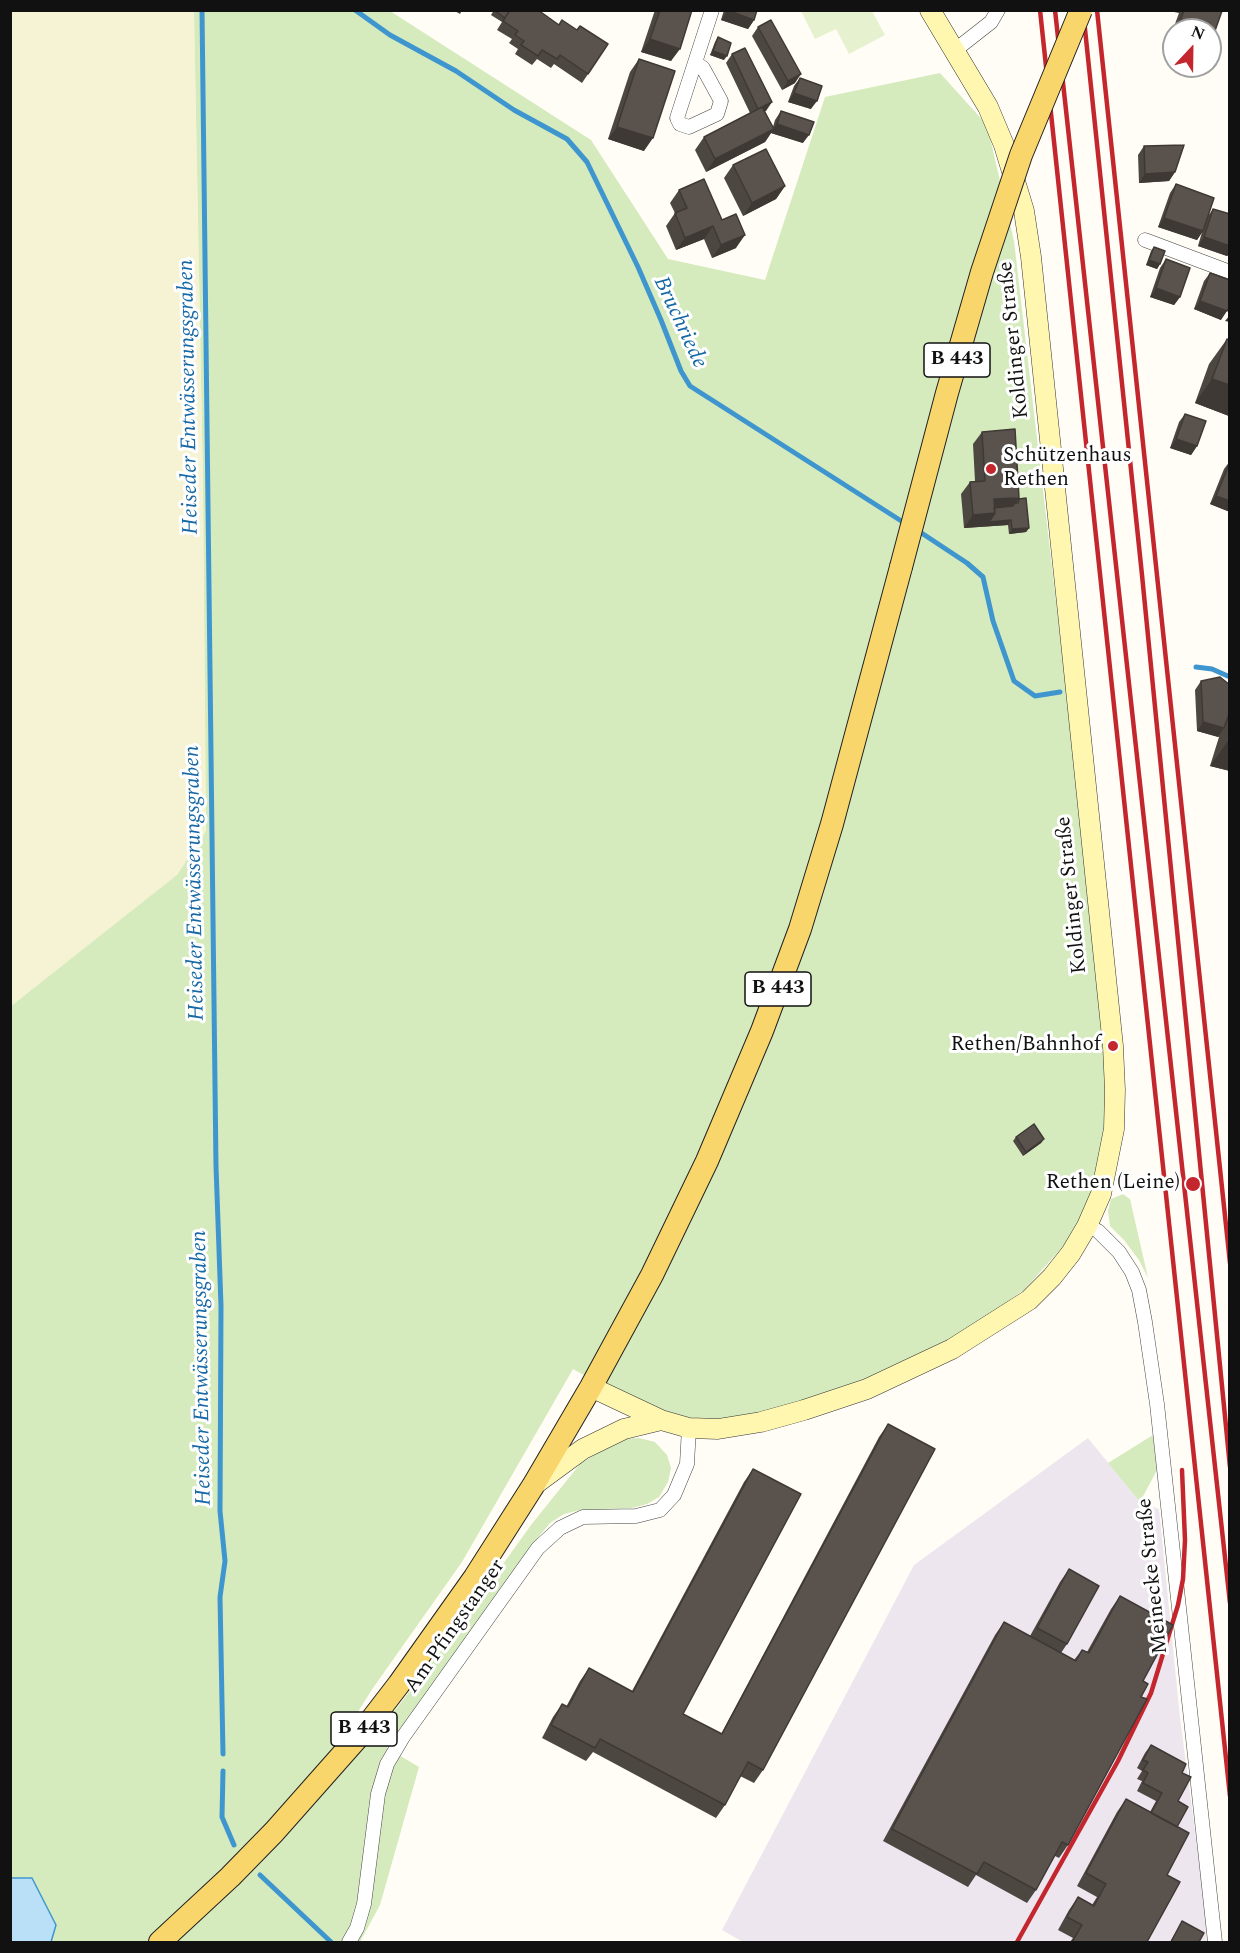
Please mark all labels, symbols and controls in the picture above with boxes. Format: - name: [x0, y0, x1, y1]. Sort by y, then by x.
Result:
- north arrow: [1162, 18, 1222, 78]
- text: N: [1187, 20, 1209, 47]
- water label: Heiseder Entwässerungsgraben: [174, 259, 206, 535]
- street label: Koldinger Straße: [994, 260, 1036, 420]
- water label: Bruchriede: [646, 273, 712, 373]
- road number: B 443: [924, 343, 990, 377]
- place label: Schützenhaus Rethen: [1003, 444, 1132, 494]
- marker: Schützenhaus Rethen: [984, 462, 998, 476]
- water label: Heiseder Entwässerungsgraben: [180, 745, 212, 1021]
- street label: Koldinger Straße: [1052, 815, 1094, 975]
- road number: B 443: [745, 972, 811, 1006]
- place label: Rethen/Bahnhof: [950, 1033, 1101, 1059]
- marker: Rethen/Bahnhof: [1106, 1039, 1120, 1053]
- place label: Rethen (Leine): [1046, 1171, 1180, 1197]
- marker: Rethen (Leine): [1184, 1175, 1202, 1193]
- water label: Heiseder Entwässerungsgraben: [187, 1230, 219, 1506]
- street label: Meinecke Straße: [1133, 1497, 1175, 1655]
- street label: Am Pfingstanger: [400, 1555, 512, 1699]
- road number: B 443: [331, 1712, 397, 1746]

